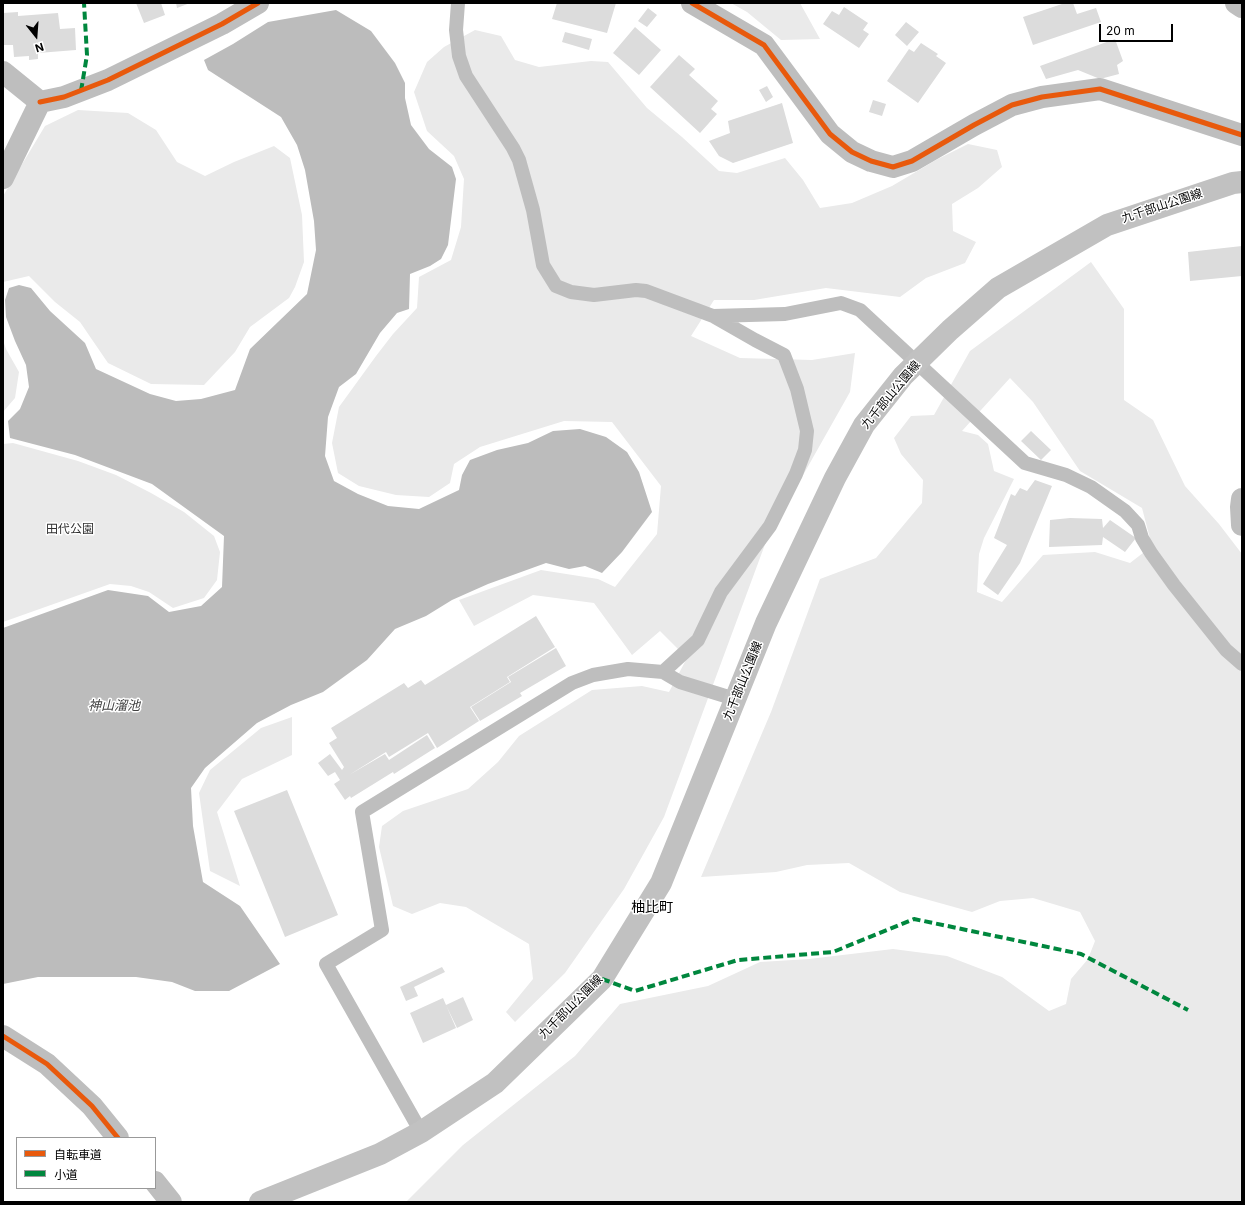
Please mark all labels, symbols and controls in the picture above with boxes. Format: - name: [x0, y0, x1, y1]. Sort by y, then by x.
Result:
- north arrow: [16, 16, 56, 56]
- scale bar: [1101, 16, 1175, 42]
- text: 20 m: [1106, 23, 1135, 38]
- text: N: [33, 40, 46, 55]
- street label: 九千部山公園線: [1120, 186, 1204, 226]
- street label: 九千部山公園線: [858, 358, 924, 432]
- park label: 田代公園: [46, 522, 94, 536]
- street label: 九千部山公園線: [721, 639, 765, 723]
- water label: 神山溜池: [88, 698, 140, 714]
- district label: 柚比町: [631, 900, 673, 916]
- street label: 九千部山公園線: [536, 972, 606, 1042]
- legend: [16, 1137, 156, 1189]
- text: 自転車道: [54, 1147, 102, 1162]
- text: 小道: [54, 1167, 78, 1182]

